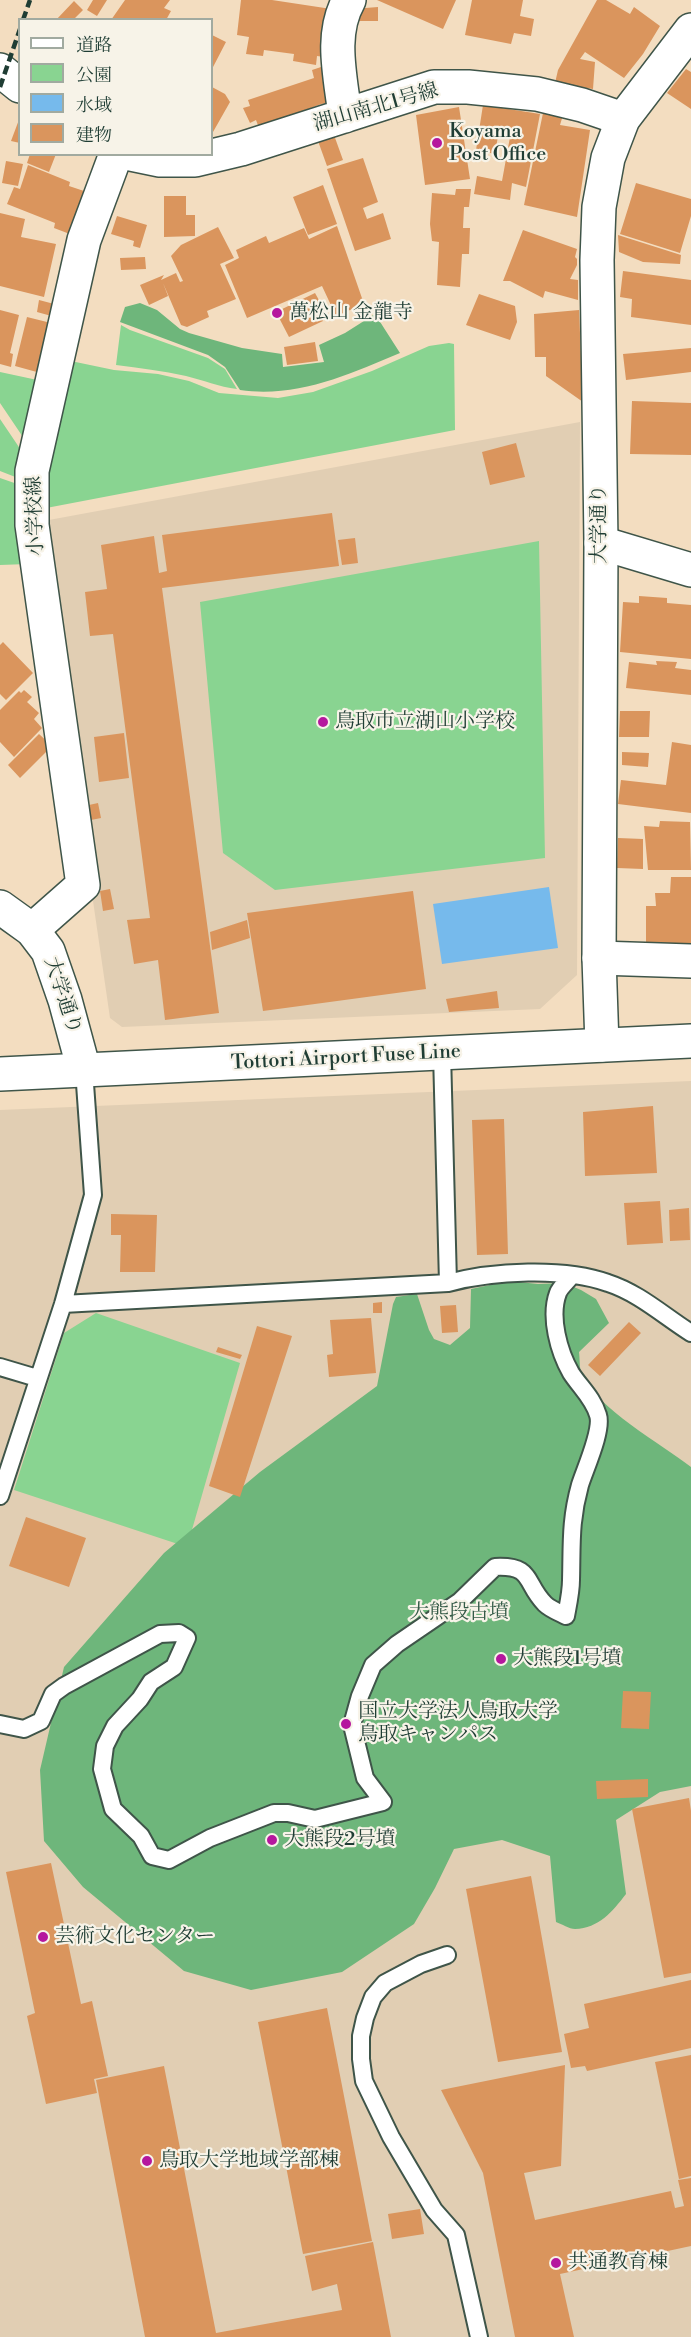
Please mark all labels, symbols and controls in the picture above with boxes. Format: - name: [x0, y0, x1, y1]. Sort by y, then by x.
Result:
- legend: [18, 18, 213, 156]
- text: 道路: [76, 34, 112, 57]
- text: 公園: [76, 64, 112, 87]
- street label: 湖山南北1号線: [311, 79, 441, 137]
- text: 水域: [76, 94, 112, 117]
- place label: Koyama Post Office: [449, 120, 546, 167]
- text: 建物: [76, 124, 112, 147]
- marker: Koyama Post Office: [430, 136, 444, 150]
- place label: 萬松山 金龍寺: [289, 301, 413, 325]
- marker: 萬松山 金龍寺: [270, 306, 284, 320]
- street label: 小学校線: [23, 476, 49, 556]
- street label: 大学通り: [588, 484, 612, 564]
- place label: 鳥取市立湖山小学校: [335, 710, 515, 734]
- marker: 鳥取市立湖山小学校: [316, 715, 330, 729]
- street label: 大学通り: [38, 954, 86, 1038]
- street label: Tottori Airport Fuse Line: [230, 1040, 462, 1076]
- park label: 大熊段古墳: [409, 1601, 509, 1625]
- place label: 大熊段1号墳: [513, 1647, 622, 1671]
- marker: 大熊段1号墳: [494, 1652, 508, 1666]
- place label: 国立大学法人鳥取大学 鳥取キャンパス: [358, 1700, 558, 1747]
- marker: 国立大学法人鳥取大学 鳥取キャンパス: [339, 1717, 353, 1731]
- place label: 大熊段2号墳: [284, 1828, 395, 1852]
- marker: 大熊段2号墳: [265, 1833, 279, 1847]
- place label: 芸術文化センター: [55, 1925, 215, 1949]
- marker: 芸術文化センター: [36, 1930, 50, 1944]
- place label: 鳥取大学地域学部棟: [159, 2149, 339, 2173]
- marker: 鳥取大学地域学部棟: [140, 2154, 154, 2168]
- place label: 共通教育棟: [568, 2251, 668, 2275]
- marker: 共通教育棟: [549, 2256, 563, 2270]

